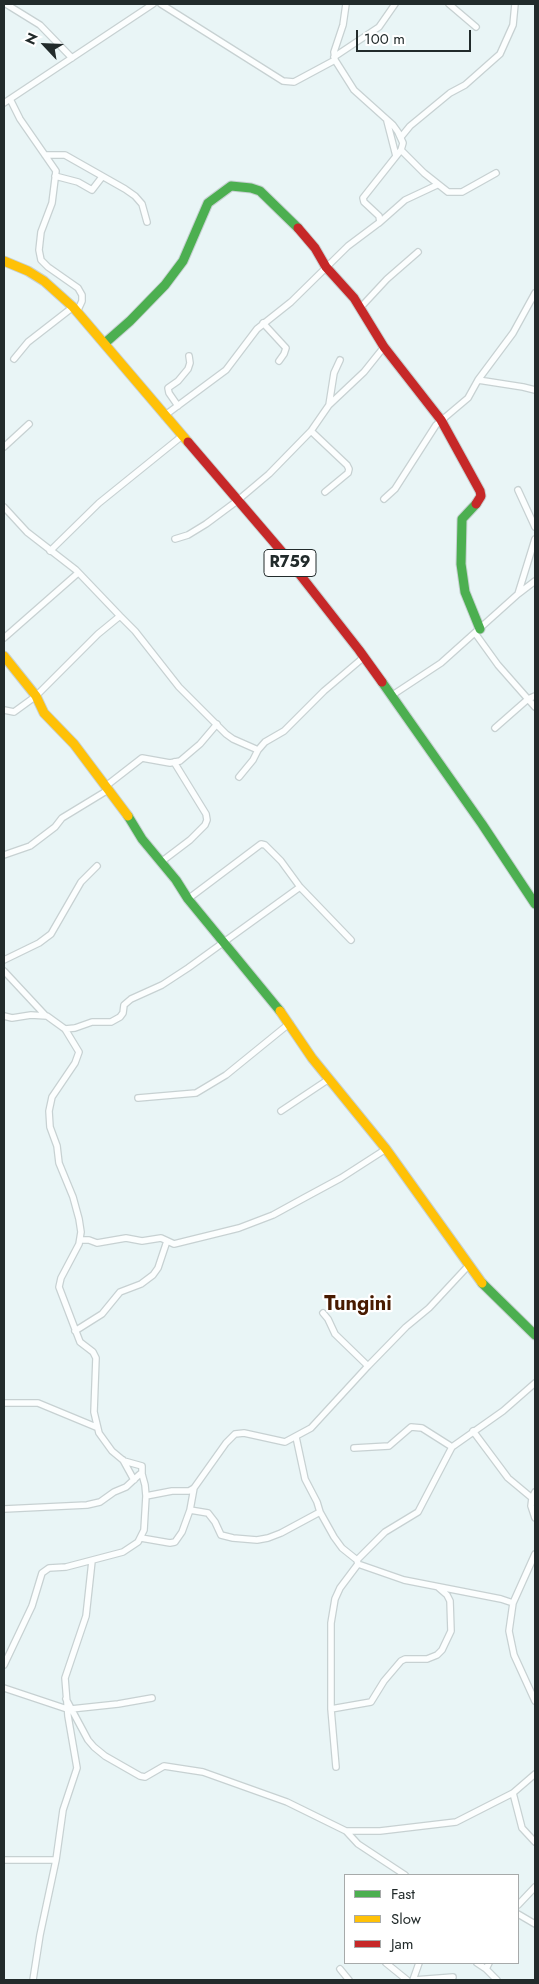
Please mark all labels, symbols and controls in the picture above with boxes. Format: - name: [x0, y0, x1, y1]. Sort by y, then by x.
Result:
- north arrow: [20, 20, 70, 70]
- scale bar: [359, 20, 474, 52]
- text: 100 m: [364, 28, 405, 50]
- text: N: [20, 29, 43, 48]
- road number: R759: [264, 550, 316, 576]
- district label: Tungini: [324, 1293, 392, 1317]
- legend: [344, 1874, 519, 1964]
- text: Fast: [391, 1883, 415, 1905]
- text: Slow: [391, 1908, 421, 1930]
- text: Jam: [391, 1933, 414, 1955]

